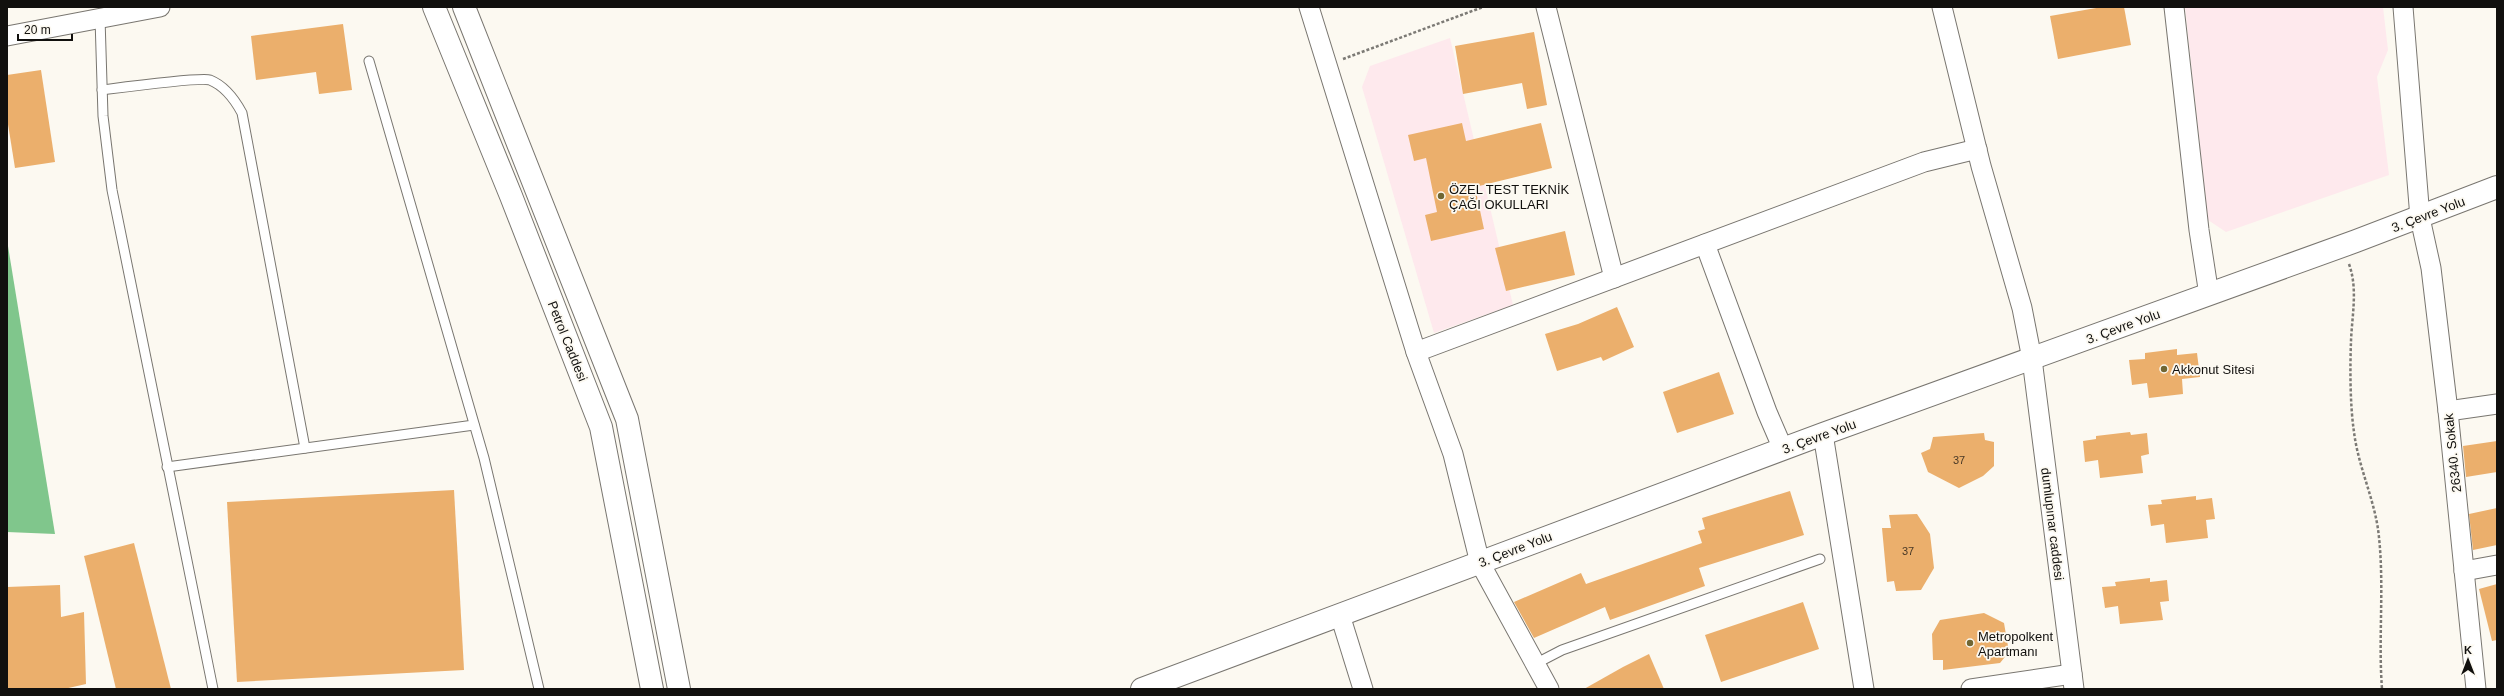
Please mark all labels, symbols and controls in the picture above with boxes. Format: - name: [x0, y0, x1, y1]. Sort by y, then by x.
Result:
- scale bar: [18, 16, 72, 42]
- text: 20 m: [24, 23, 51, 37]
- place label: ÖZEL TEST TEKNİK ÇAĞI OKULLARI: [1449, 182, 1569, 212]
- marker: ÖZEL TEST TEKNİK ÇAĞI OKULLARI: [1436, 191, 1446, 201]
- street label: 3. Çevre Yolu: [2389, 194, 2467, 235]
- street label: Petrol Caddesi: [545, 299, 591, 384]
- street label: 3. Çevre Yolu: [2084, 306, 2162, 347]
- place label: Akkonut Sitesi: [2172, 362, 2254, 377]
- marker: Akkonut Sitesi: [2159, 364, 2169, 374]
- street label: 26340. Sokak: [2441, 412, 2464, 493]
- street label: 3. Çevre Yolu: [1780, 416, 1858, 457]
- house number: 37: [1953, 454, 1965, 466]
- street label: dumlupınar caddesi: [2038, 467, 2067, 581]
- street label: 3. Çevre Yolu: [1476, 529, 1554, 570]
- house number: 37: [1902, 545, 1914, 557]
- place label: Metropolkent Apartmanı: [1978, 629, 2054, 659]
- marker: Metropolkent Apartmanı: [1965, 638, 1975, 648]
- north arrow: [2448, 640, 2488, 680]
- text: K: [2464, 644, 2472, 656]

